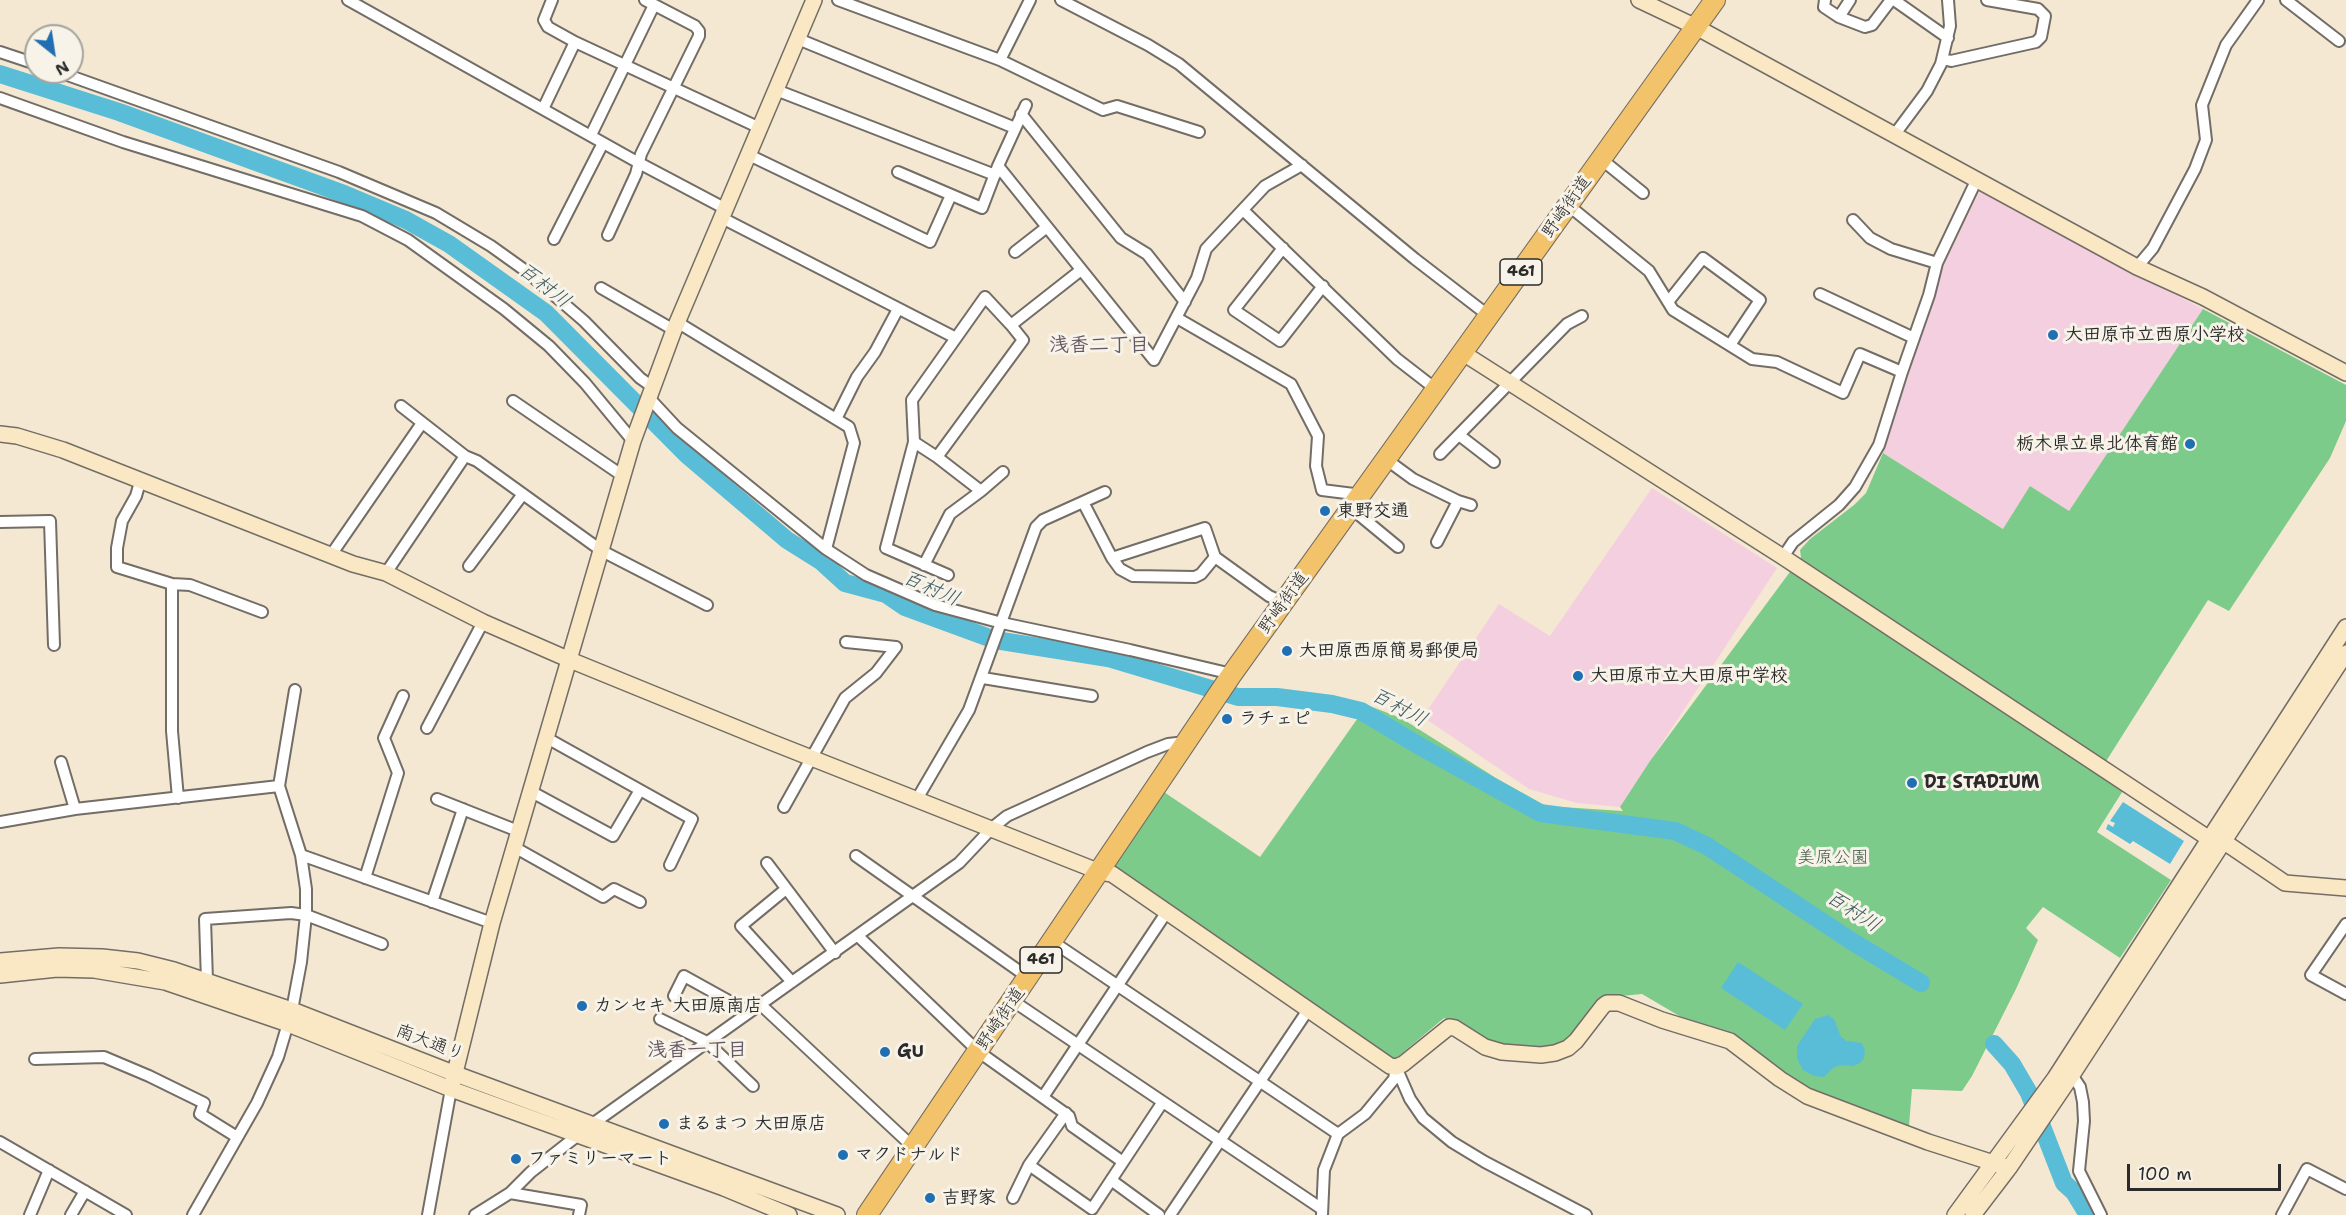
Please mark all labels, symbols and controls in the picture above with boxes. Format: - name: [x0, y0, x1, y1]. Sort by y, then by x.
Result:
- north arrow: [24, 24, 84, 84]
- text: N: [52, 56, 73, 81]
- street label: 野崎街道: [1538, 171, 1596, 243]
- water label: 百村川: [513, 258, 575, 314]
- road number: 461: [1500, 259, 1542, 285]
- place label: 大田原市立西原小学校: [2065, 324, 2245, 346]
- marker: 大田原市立西原小学校: [2046, 328, 2060, 342]
- district label: 浅香二丁目: [1049, 334, 1149, 358]
- place label: 栃木県立県北体育館: [2016, 433, 2178, 455]
- marker: 栃木県立県北体育館: [2183, 437, 2197, 451]
- place label: 東野交通: [1337, 500, 1409, 522]
- marker: 東野交通: [1318, 504, 1332, 518]
- water label: 百村川: [899, 566, 963, 612]
- street label: 野崎街道: [1254, 568, 1314, 638]
- place label: 大田原西原簡易郵便局: [1299, 640, 1479, 662]
- marker: 大田原西原簡易郵便局: [1280, 644, 1294, 658]
- place label: 大田原市立大田原中学校: [1590, 665, 1788, 687]
- marker: 大田原市立大田原中学校: [1571, 669, 1585, 683]
- water label: 百村川: [1367, 683, 1431, 733]
- place label: ラチェピ: [1239, 708, 1311, 730]
- marker: ラチェピ: [1220, 712, 1234, 726]
- place label: DI STADIUM: [1924, 772, 2039, 794]
- marker: DI STADIUM: [1905, 776, 1919, 790]
- park label: 美原公園: [1797, 847, 1869, 869]
- water label: 百村川: [1821, 886, 1885, 938]
- road number: 461: [1020, 947, 1062, 973]
- street label: 野崎街道: [972, 983, 1030, 1055]
- place label: カンセキ 大田原南店: [594, 995, 762, 1017]
- marker: カンセキ 大田原南店: [575, 999, 589, 1013]
- street label: 南大通り: [393, 1020, 467, 1066]
- district label: 浅香一丁目: [647, 1039, 747, 1063]
- place label: GU: [897, 1041, 924, 1063]
- marker: GU: [878, 1045, 892, 1059]
- place label: まるまつ 大田原店: [676, 1113, 826, 1135]
- marker: まるまつ 大田原店: [657, 1117, 671, 1131]
- place label: マクドナルド: [855, 1144, 963, 1166]
- place label: ファミリーマート: [528, 1148, 672, 1170]
- marker: マクドナルド: [836, 1148, 850, 1162]
- marker: ファミリーマート: [509, 1152, 523, 1166]
- scale bar: [2130, 1152, 2284, 1190]
- text: 100 m: [2138, 1162, 2192, 1186]
- place label: 吉野家: [942, 1187, 996, 1209]
- marker: 吉野家: [923, 1191, 937, 1205]

